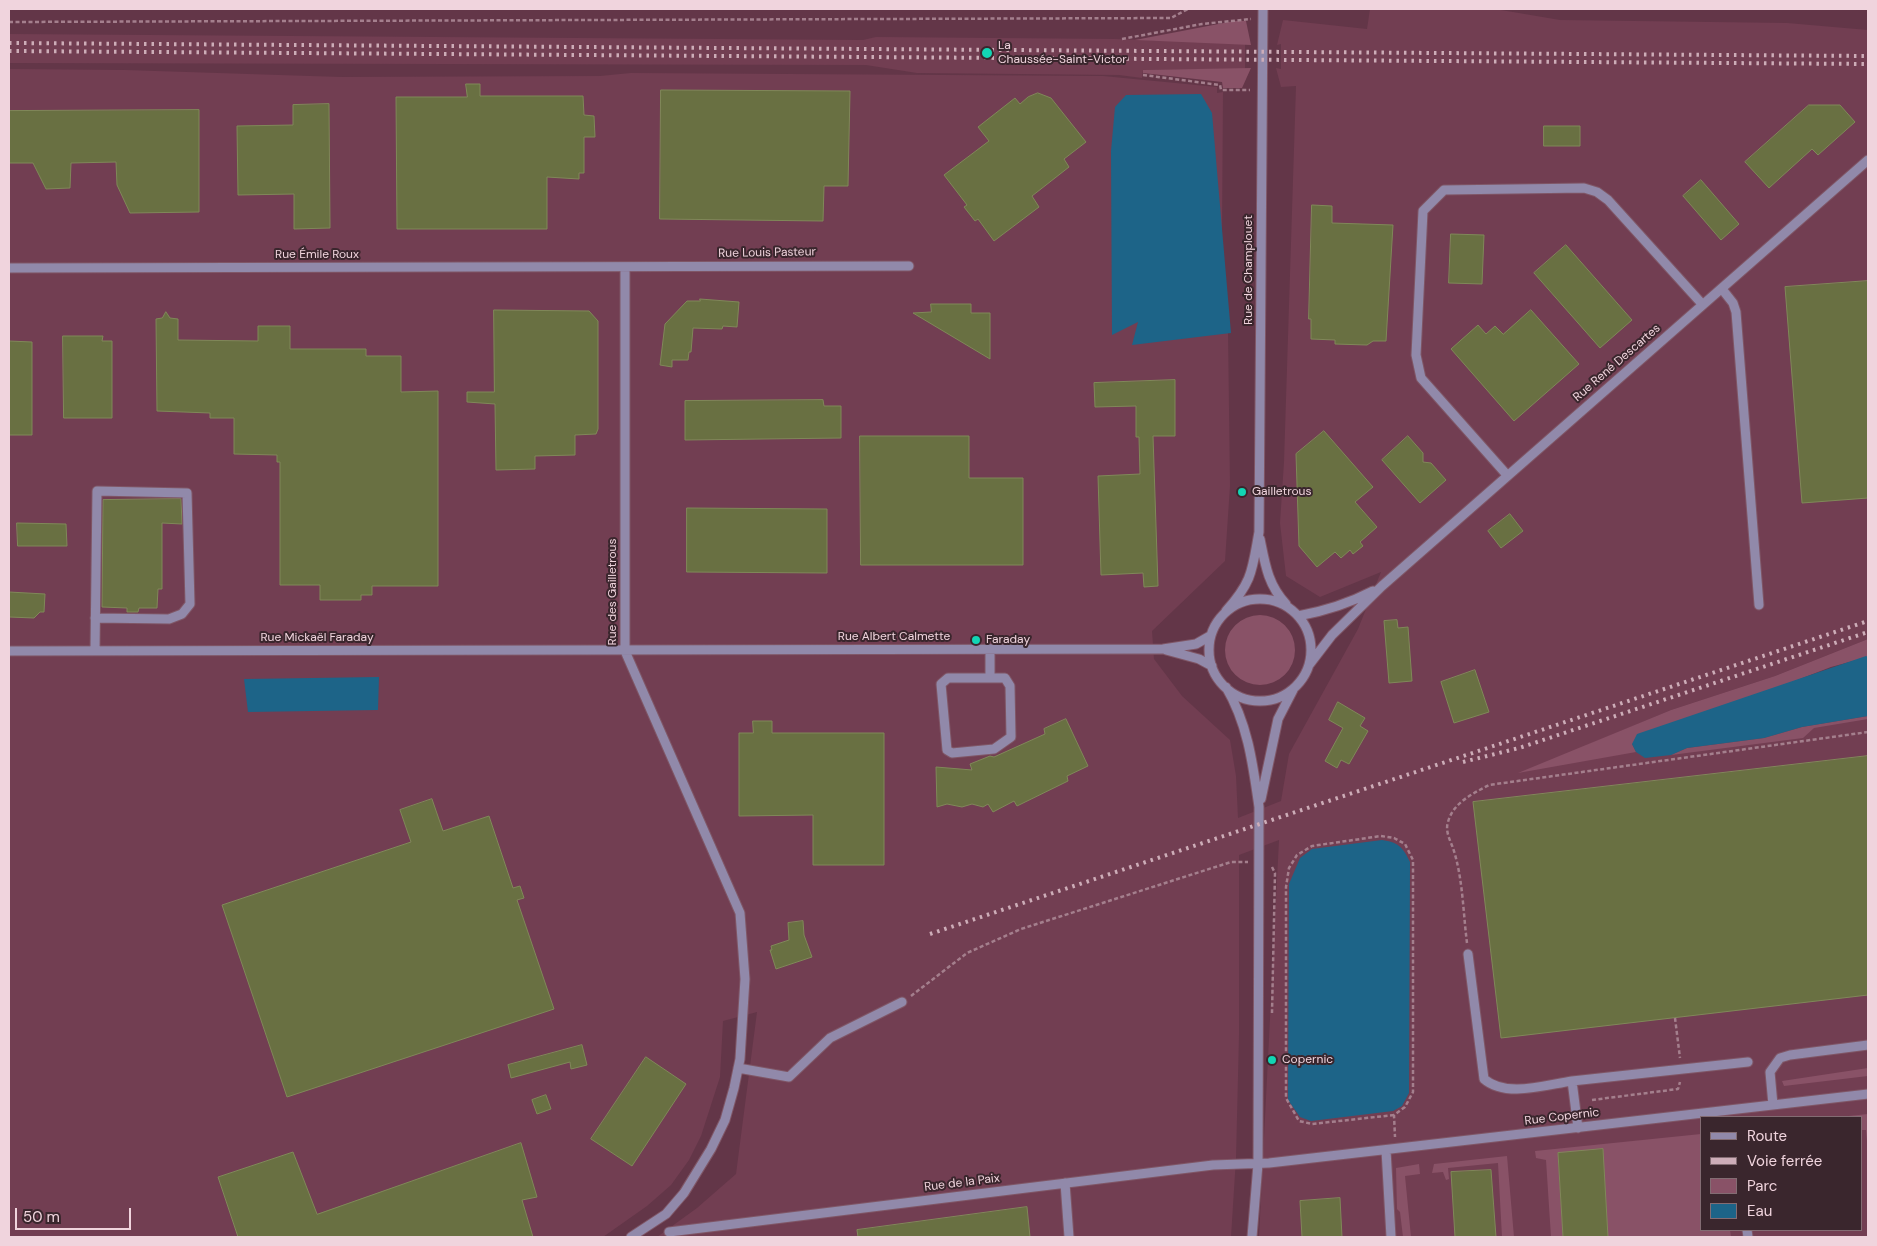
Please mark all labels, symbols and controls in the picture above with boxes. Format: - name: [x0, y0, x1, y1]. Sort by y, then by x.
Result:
- place label: La Chaussée-Saint-Victor: [998, 39, 1127, 67]
- marker: La Chaussée-Saint-Victor: [980, 46, 994, 60]
- street label: Rue de Champlouet: [1242, 215, 1256, 325]
- street label: Rue Louis Pasteur: [718, 245, 816, 261]
- street label: Rue Émile Roux: [275, 248, 359, 262]
- street label: Rue René Descartes: [1570, 321, 1664, 405]
- place label: Gailletrous: [1252, 485, 1311, 499]
- marker: Gailletrous: [1236, 486, 1248, 498]
- street label: Rue des Gailletrous: [606, 539, 620, 645]
- street label: Rue Albert Calmette: [838, 630, 950, 644]
- street label: Rue Mickaël Faraday: [260, 631, 374, 645]
- place label: Faraday: [986, 633, 1030, 647]
- marker: Faraday: [970, 634, 982, 646]
- place label: Copernic: [1282, 1053, 1333, 1067]
- marker: Copernic: [1266, 1054, 1278, 1066]
- street label: Rue Copernic: [1524, 1105, 1600, 1129]
- legend: [1700, 1116, 1862, 1231]
- text: Route: [1747, 1126, 1787, 1146]
- text: Voie ferrée: [1747, 1151, 1822, 1171]
- street label: Rue de la Paix: [923, 1171, 1001, 1195]
- text: Parc: [1747, 1176, 1777, 1196]
- scale bar: [18, 1198, 134, 1230]
- text: Eau: [1747, 1201, 1772, 1221]
- text: 50 m: [23, 1207, 60, 1227]

